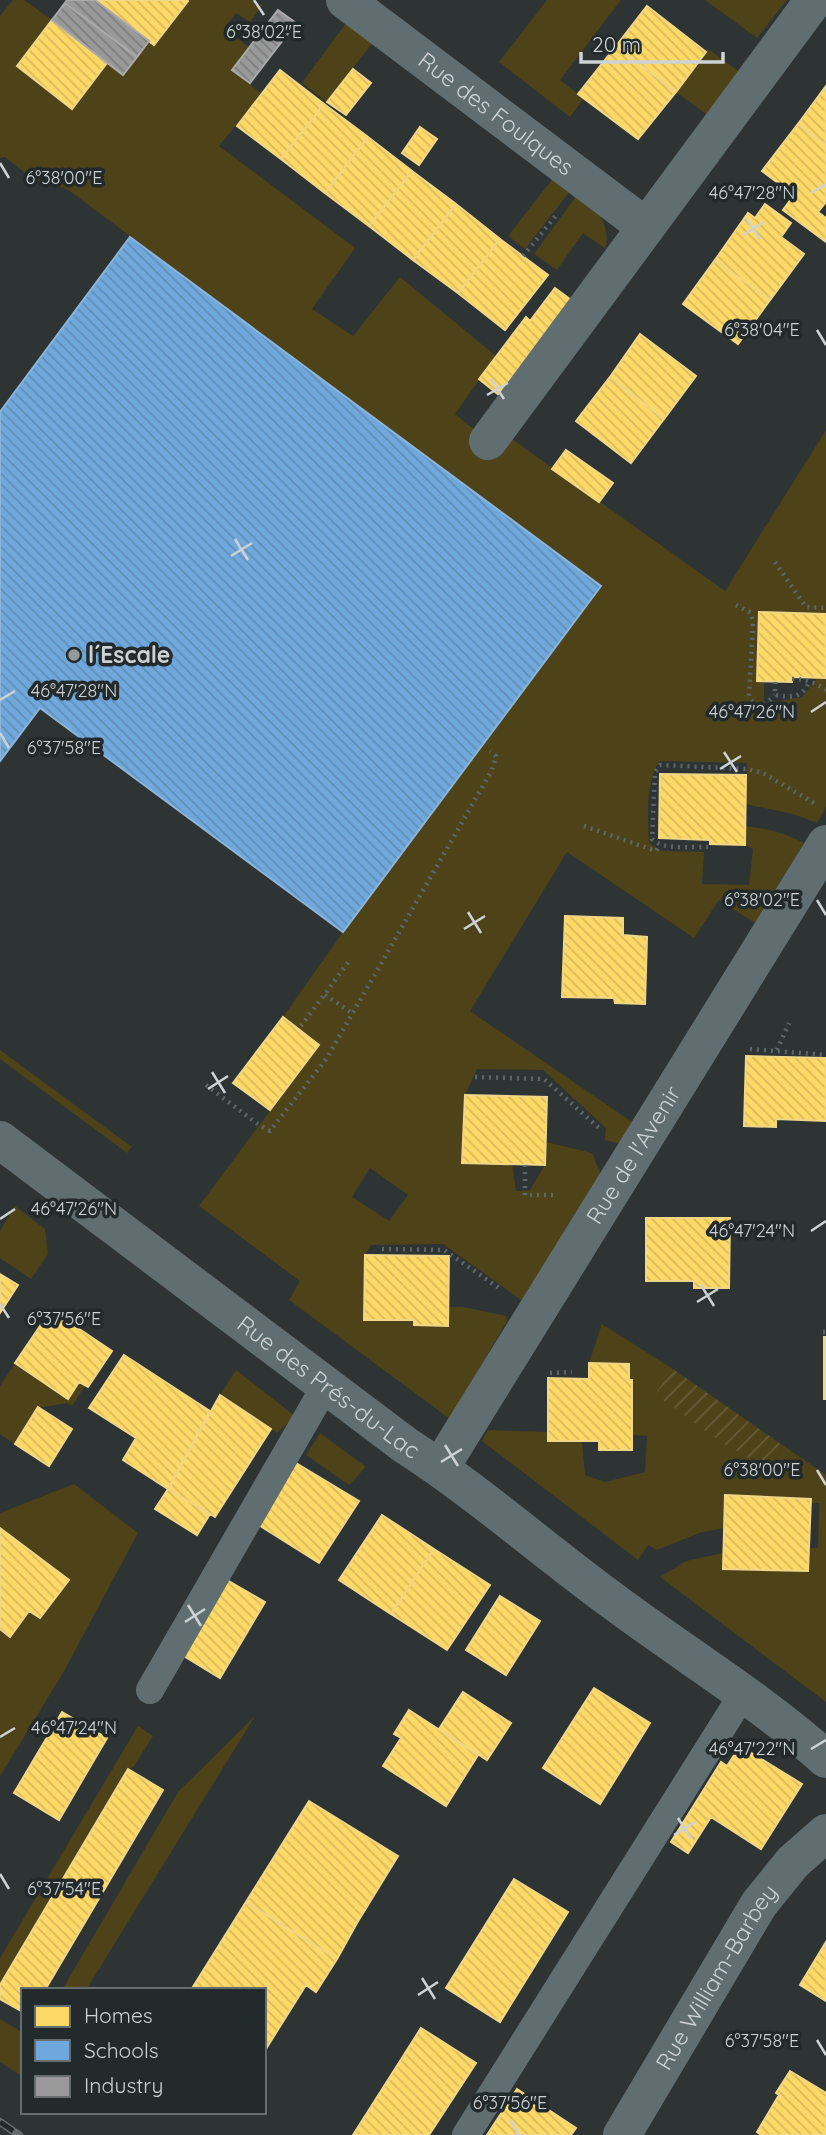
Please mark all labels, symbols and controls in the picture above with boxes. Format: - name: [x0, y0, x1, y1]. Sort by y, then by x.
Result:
- text: 6°38'02"E: [226, 20, 302, 43]
- scale bar: [581, 21, 723, 65]
- text: 20 m: [592, 31, 641, 57]
- street label: Rue des Foulques: [413, 45, 580, 181]
- text: 6°38'00"E: [26, 166, 102, 189]
- text: 46°47'28"N: [709, 181, 795, 204]
- text: 6°38'04"E: [724, 318, 800, 341]
- place label: l´Escale: [88, 640, 170, 669]
- marker: l´Escale: [66, 647, 82, 663]
- text: 46°47'28"N: [31, 679, 117, 702]
- text: 46°47'26"N: [709, 700, 795, 723]
- text: 6°37'58"E: [27, 736, 101, 759]
- text: 6°38'02"E: [724, 888, 800, 911]
- street label: Rue de l'Avenir: [580, 1080, 687, 1229]
- text: 46°47'26"N: [31, 1197, 117, 1220]
- text: 46°47'24"N: [709, 1219, 795, 1242]
- text: 6°37'56"E: [27, 1307, 101, 1330]
- street label: Rue des Prés-du-Lac: [232, 1309, 425, 1465]
- text: 6°38'00"E: [724, 1458, 800, 1481]
- text: 46°47'24"N: [31, 1716, 117, 1739]
- text: 46°47'22"N: [709, 1737, 795, 1760]
- text: 6°37'54"E: [27, 1877, 101, 1900]
- street label: Rue William-Barbey: [649, 1878, 783, 2075]
- legend: [21, 1988, 266, 2114]
- text: Homes: [84, 2002, 153, 2028]
- text: 6°37'58"E: [725, 2029, 799, 2052]
- text: Schools: [84, 2037, 159, 2063]
- text: Industry: [84, 2072, 163, 2098]
- text: 6°37'56"E: [473, 2091, 547, 2114]

